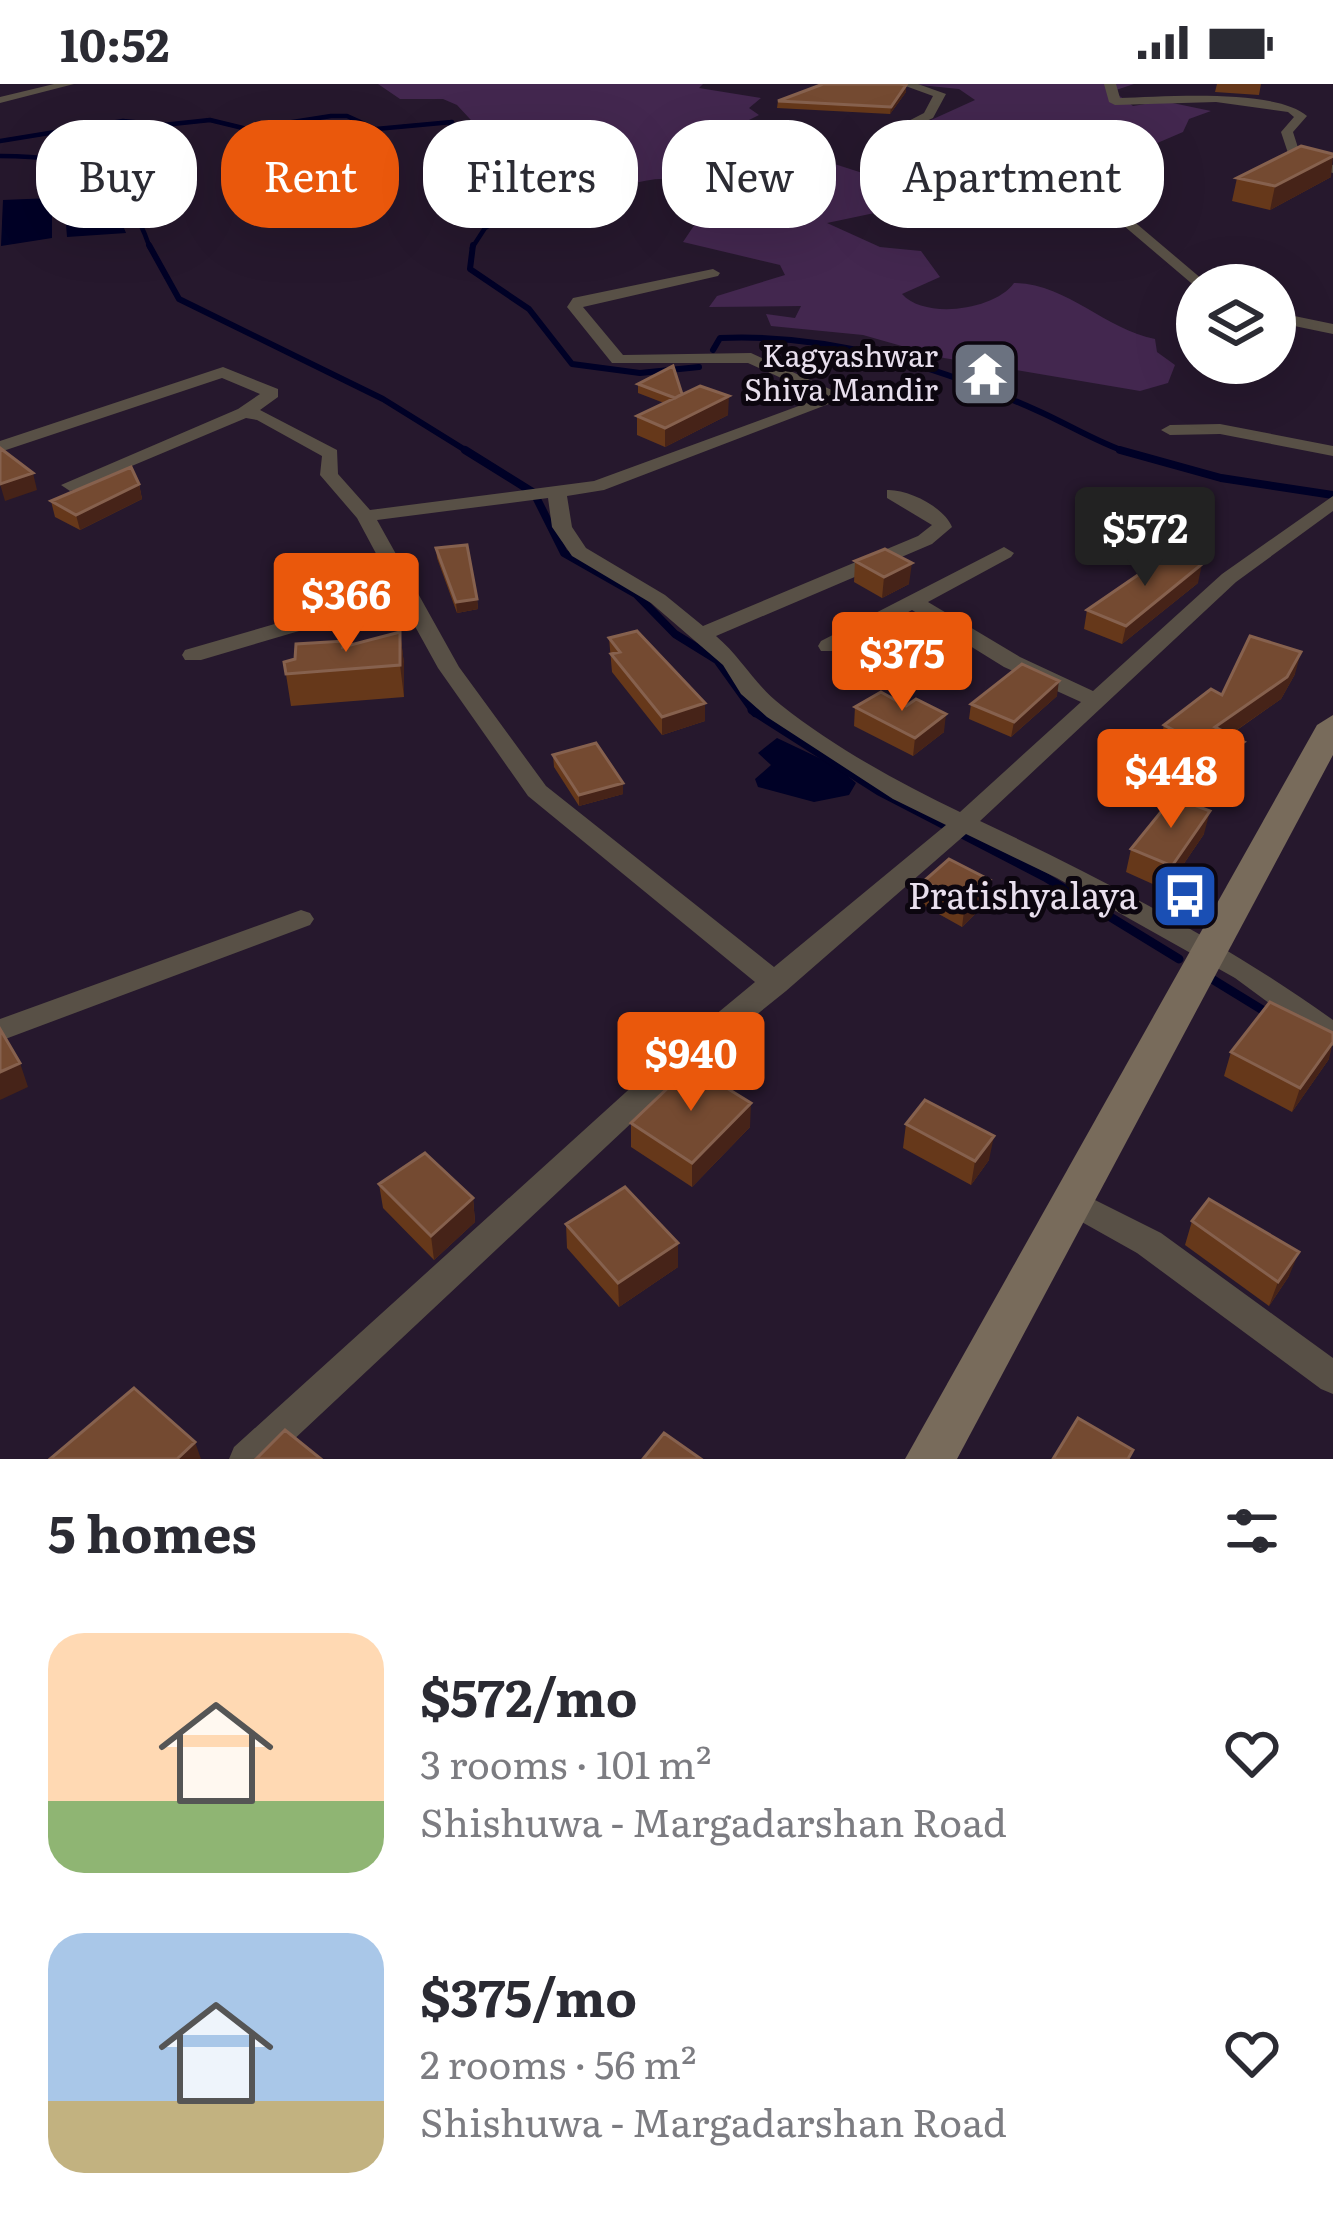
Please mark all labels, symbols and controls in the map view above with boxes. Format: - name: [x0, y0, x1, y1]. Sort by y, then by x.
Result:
- text: 10:52: [60, 9, 169, 76]
- chip: Buy: [36, 120, 197, 228]
- chip: Rent: [221, 120, 399, 228]
- chip: Filters: [423, 120, 638, 228]
- chip: New: [662, 120, 836, 228]
- chip: Apartment: [860, 120, 1164, 228]
- map controls: [1176, 264, 1296, 384]
- button: layers: [1176, 264, 1296, 384]
- place label: Kagyashwar Shiva Mandir: [744, 332, 938, 410]
- temple icon: Kagyashwar Shiva Mandir: [950, 339, 1020, 409]
- pin: $572: [1074, 487, 1216, 589]
- text: $572: [1102, 497, 1188, 555]
- pin: $366: [275, 553, 417, 655]
- text: $366: [301, 563, 391, 621]
- pin: $375: [831, 612, 973, 714]
- text: $375: [859, 622, 945, 680]
- pin: $448: [1100, 729, 1242, 831]
- text: $448: [1124, 739, 1218, 797]
- bus stop icon: Pratishyalaya: [1150, 861, 1220, 931]
- place label: Pratishyalaya: [908, 867, 1139, 920]
- pin: $940: [620, 1012, 762, 1114]
- text: $940: [644, 1022, 738, 1080]
- text: 5 homes: [48, 1493, 257, 1569]
- icon: filters: [1219, 1498, 1285, 1564]
- text: $572/mo: [420, 1657, 638, 1733]
- icon: home: [144, 1681, 288, 1825]
- icon: heart: [1219, 1720, 1285, 1786]
- text: 3 rooms · 101 m²: [420, 1733, 711, 1791]
- text: Shishuwa - Margadarshan Road: [420, 1791, 1007, 1849]
- text: $375/mo: [420, 1957, 637, 2033]
- icon: home: [144, 1981, 288, 2125]
- icon: heart: [1219, 2020, 1285, 2086]
- text: 2 rooms · 56 m²: [420, 2033, 696, 2091]
- text: Shishuwa - Margadarshan Road: [420, 2091, 1007, 2149]

